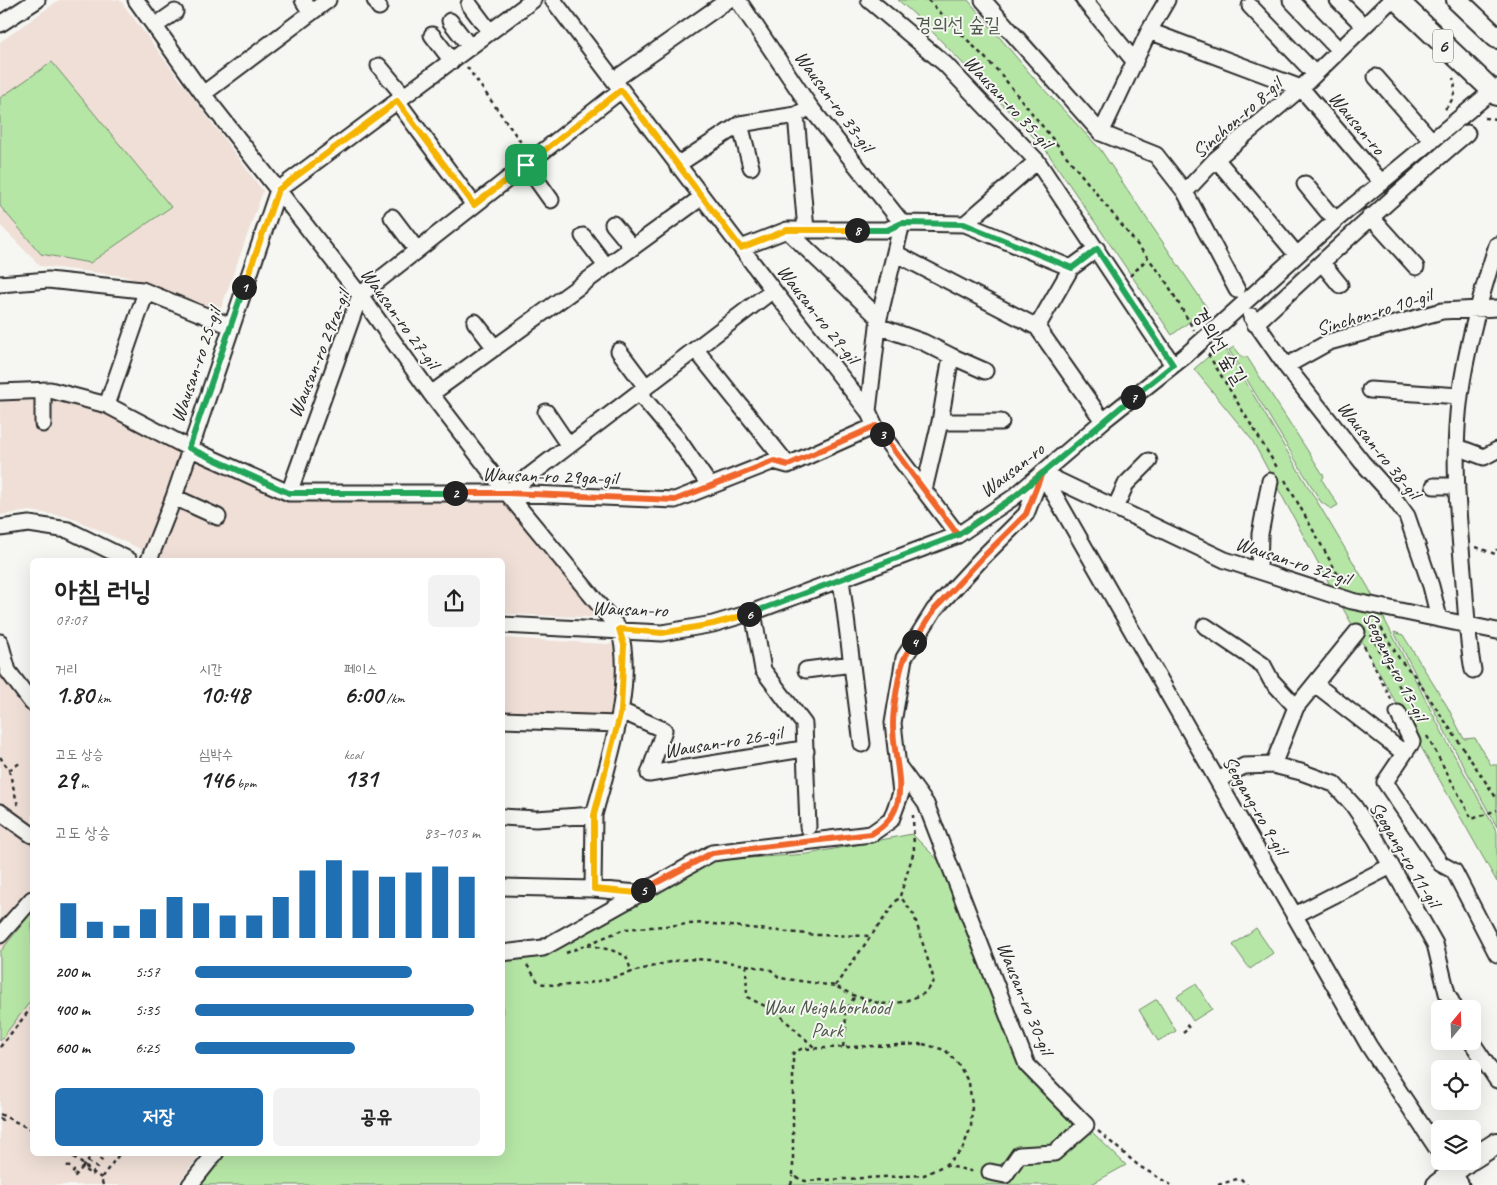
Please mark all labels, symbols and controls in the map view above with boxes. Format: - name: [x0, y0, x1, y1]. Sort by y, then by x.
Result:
- park label: 경의선 숲길: [915, 12, 1001, 37]
- road number: 6: [1433, 29, 1453, 62]
- street label: Wausan-ro 33-gil: [789, 45, 881, 159]
- street label: Wausan-ro 35-gil: [958, 50, 1060, 157]
- street label: Sinchon-ro 8-gil: [1187, 70, 1290, 164]
- street label: Wausan-ro: [1323, 86, 1391, 161]
- pin: [505, 144, 547, 186]
- icon: arrive: [512, 151, 540, 179]
- pin: 8: [844, 218, 870, 242]
- text: 8: [854, 222, 861, 239]
- street label: Wausan-ro 29-gil: [771, 259, 867, 371]
- street label: Wausan-ro 27-gil: [355, 262, 447, 376]
- pin: 1: [232, 274, 256, 300]
- text: 1: [241, 279, 248, 296]
- street label: Sinchon-ro 10-gil: [1313, 282, 1438, 341]
- street label: Wausan-ro 29ra-gil: [282, 283, 357, 421]
- street label: Wausan-ro 25-gil: [165, 301, 228, 425]
- street label: 경의선 숲길: [1187, 303, 1253, 389]
- pin: 7: [1120, 384, 1146, 410]
- text: 7: [1130, 389, 1137, 406]
- street label: Wausan-ro 38-gil: [1332, 396, 1428, 507]
- pin: 3: [870, 422, 894, 446]
- text: 3: [879, 426, 886, 443]
- street label: Wausan-ro: [975, 436, 1050, 503]
- street label: Wausan-ro 29ga-gil: [482, 461, 621, 491]
- pin: 2: [442, 480, 468, 506]
- text: 2: [452, 485, 459, 502]
- street label: Wausan-ro 32-gil: [1232, 531, 1357, 592]
- text: 아침 러닝: [55, 573, 152, 608]
- button: share: [428, 575, 480, 627]
- street label: Wausan-ro: [592, 595, 669, 623]
- pin: 6: [736, 602, 762, 626]
- text: 6: [746, 606, 753, 623]
- street label: Seogang-ro 13-gil: [1357, 607, 1435, 728]
- text: 07:07: [55, 610, 87, 630]
- pin: 4: [902, 630, 926, 654]
- text: 4: [911, 634, 918, 651]
- text: 거리: [55, 661, 78, 678]
- text: 시간: [199, 661, 222, 678]
- text: 페이스: [344, 661, 377, 678]
- text: 1.80: [55, 679, 94, 711]
- text: 10:48: [199, 679, 249, 711]
- text: 6:00: [344, 679, 383, 711]
- text: km: [94, 690, 111, 707]
- text: /km: [383, 690, 405, 707]
- street label: Wausan-ro 26-gil: [662, 720, 787, 764]
- text: 고도 상승: [55, 746, 103, 763]
- text: 심박수: [199, 746, 233, 763]
- text: kcal: [344, 746, 362, 763]
- street label: Seogang-ro 9-gil: [1217, 751, 1295, 862]
- text: 131: [344, 763, 377, 795]
- text: 29: [55, 764, 77, 796]
- text: 146: [199, 764, 234, 796]
- text: m: [77, 775, 88, 792]
- text: bpm: [234, 775, 256, 792]
- street label: Seogang-ro 11-gil: [1364, 797, 1448, 914]
- text: 고도 상승: [55, 823, 110, 843]
- text: 83–103 m: [424, 823, 480, 843]
- pin: 5: [630, 878, 656, 902]
- text: 5: [640, 882, 647, 899]
- street label: Wausan-ro 30-gil: [991, 938, 1060, 1061]
- text: 200 m: [55, 962, 90, 982]
- text: 5:57: [135, 962, 160, 982]
- park label: Wau Neighborhood Park: [763, 995, 894, 1043]
- text: 400 m: [55, 1000, 90, 1020]
- text: 5:35: [135, 1000, 160, 1020]
- north arrow: [1431, 1000, 1481, 1050]
- map controls: [1431, 1000, 1481, 1170]
- text: 600 m: [55, 1038, 90, 1058]
- text: 6:25: [135, 1038, 160, 1058]
- button: locate: [1431, 1060, 1481, 1110]
- button: 저장: [55, 1088, 263, 1146]
- button: 공유: [273, 1088, 480, 1146]
- button: layers: [1431, 1120, 1481, 1170]

